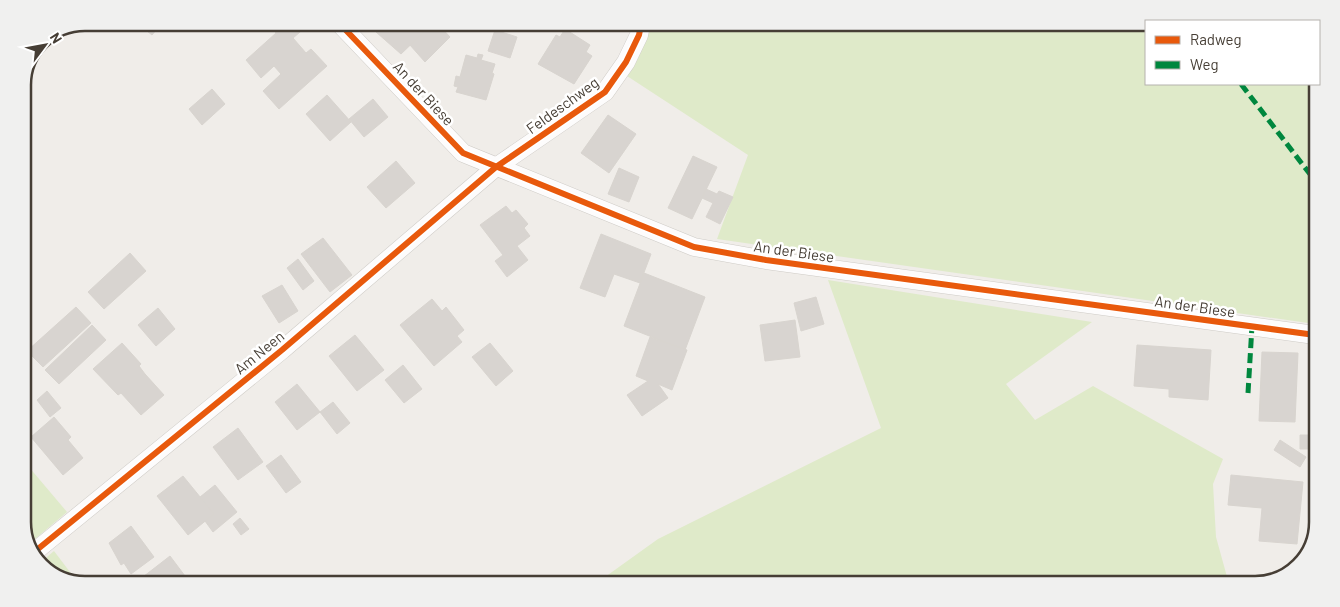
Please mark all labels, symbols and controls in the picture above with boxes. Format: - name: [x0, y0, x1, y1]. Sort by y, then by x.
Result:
- north arrow: [20, 20, 70, 70]
- legend: [1145, 20, 1320, 85]
- text: N: [47, 29, 66, 46]
- text: Radweg: [1190, 30, 1242, 48]
- text: Weg: [1190, 55, 1218, 73]
- street label: An der Biese: [390, 57, 458, 129]
- street label: Feldeschweg: [522, 73, 602, 137]
- street label: An der Biese: [753, 236, 835, 266]
- street label: An der Biese: [1154, 291, 1236, 321]
- street label: Am Neen: [231, 327, 287, 377]

